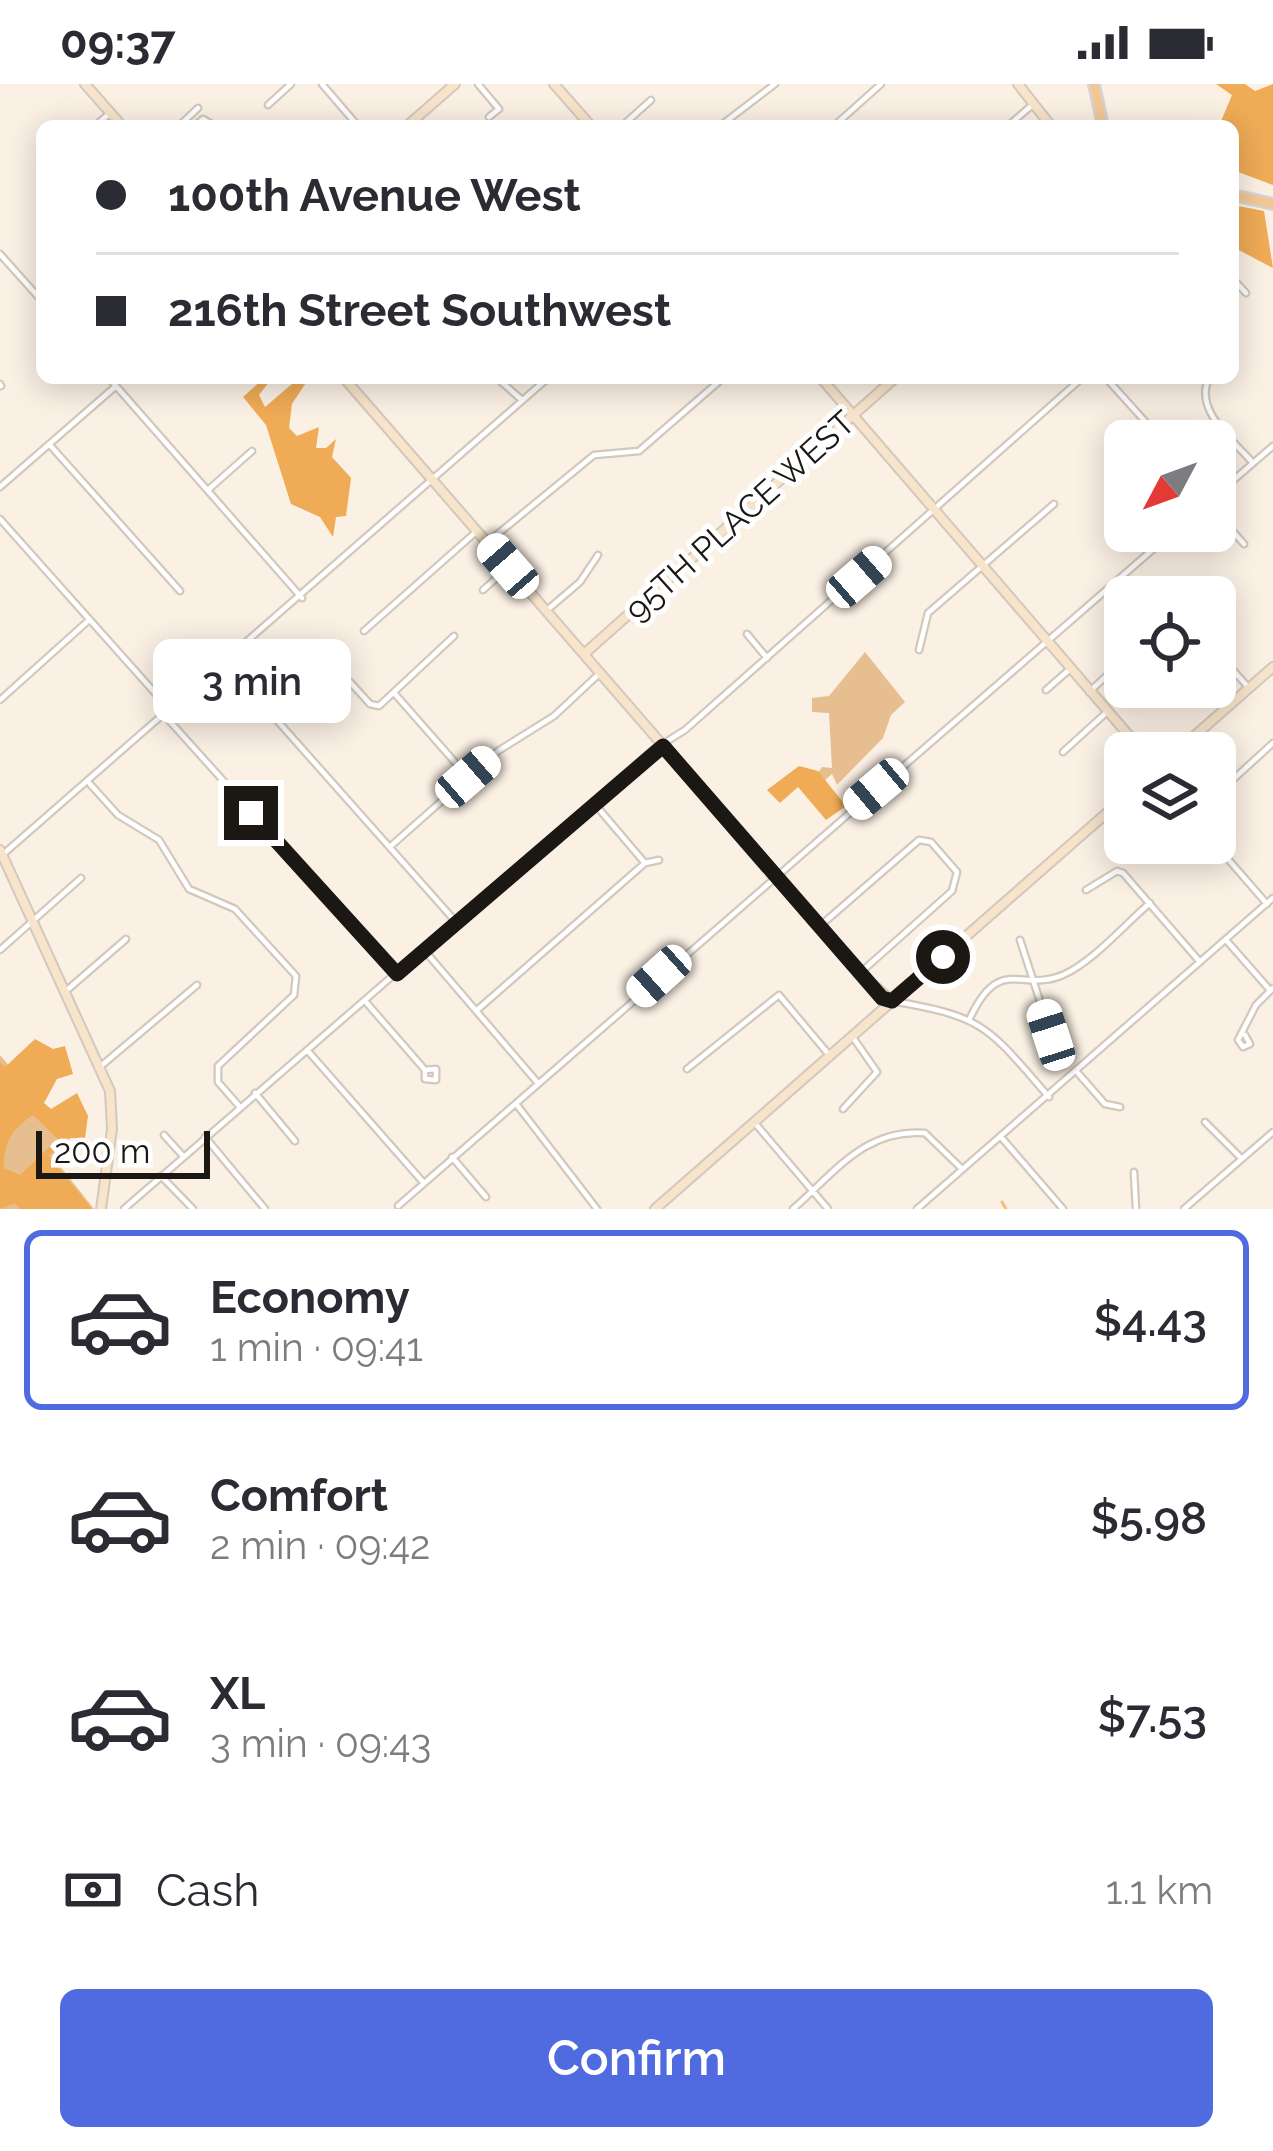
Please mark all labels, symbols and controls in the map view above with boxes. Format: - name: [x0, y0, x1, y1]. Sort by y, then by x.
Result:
- text: 09:37: [60, 16, 176, 69]
- text: 100th Avenue West: [168, 169, 581, 222]
- text: 216th Street Southwest: [168, 284, 671, 337]
- street label: 95TH PLACE WEST: [617, 403, 863, 629]
- north arrow: [1104, 420, 1236, 552]
- map controls: [1104, 420, 1236, 864]
- car: [471, 527, 545, 605]
- car: [820, 540, 898, 614]
- button: locate: [1104, 576, 1236, 708]
- callout: 3 min: [152, 639, 350, 723]
- text: 3 min: [202, 658, 302, 704]
- button: layers: [1104, 732, 1236, 864]
- car: [429, 740, 507, 814]
- car: [837, 752, 915, 826]
- route end: [224, 786, 278, 840]
- route start: [916, 930, 970, 984]
- car: [620, 939, 698, 1013]
- car: [1023, 995, 1079, 1075]
- scale bar: [36, 1125, 210, 1178]
- text: 200 m: [54, 1132, 150, 1171]
- icon: car: [66, 1266, 174, 1374]
- text: Economy: [210, 1271, 410, 1324]
- text: $4.43: [1094, 1294, 1207, 1347]
- text: 1 min · 09:41: [210, 1324, 423, 1370]
- icon: car: [66, 1464, 174, 1572]
- text: Comfort: [210, 1469, 388, 1522]
- text: $5.98: [1091, 1492, 1207, 1545]
- text: 2 min · 09:42: [210, 1522, 430, 1568]
- icon: car: [66, 1662, 174, 1770]
- text: XL: [210, 1667, 265, 1720]
- text: $7.53: [1098, 1690, 1207, 1743]
- text: 3 min · 09:43: [210, 1720, 431, 1766]
- icon: cash: [60, 1857, 126, 1923]
- text: Cash: [156, 1864, 259, 1917]
- text: 1.1 km: [1106, 1867, 1213, 1913]
- button: Confirm: [60, 1989, 1213, 2127]

